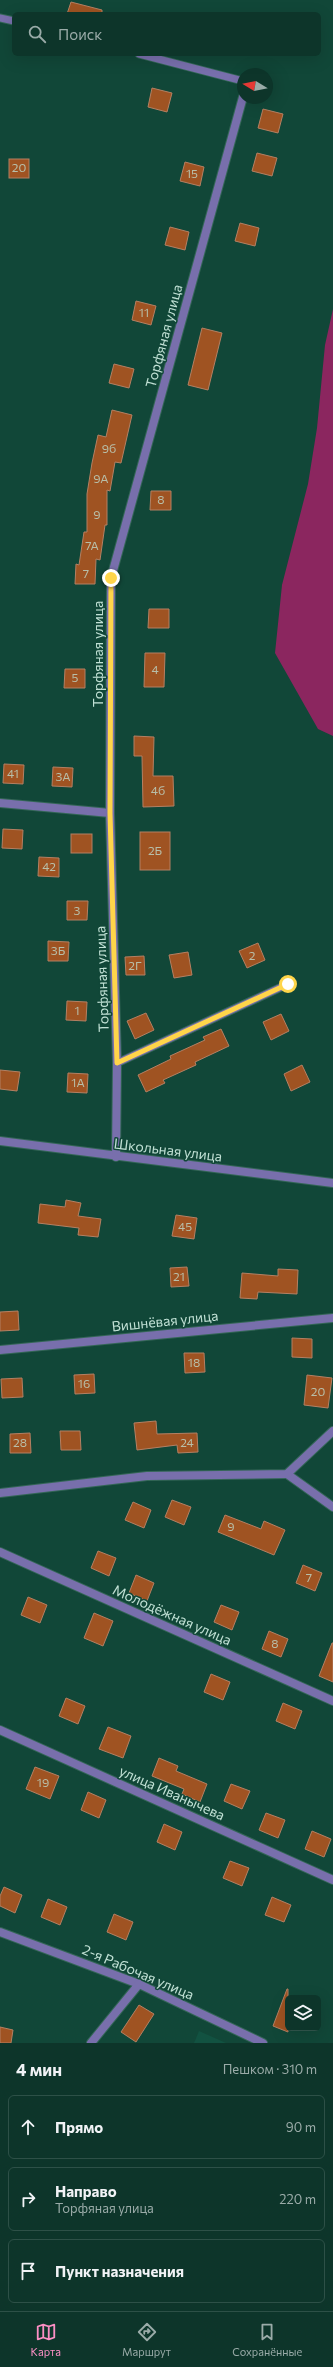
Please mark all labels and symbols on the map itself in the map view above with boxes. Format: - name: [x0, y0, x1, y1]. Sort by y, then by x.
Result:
- north arrow: [237, 68, 273, 104]
- house number: 20: [12, 160, 26, 174]
- house number: 15: [186, 166, 198, 180]
- street label: Торфяная улица: [142, 282, 185, 389]
- house number: 11: [139, 305, 149, 319]
- house number: 9б: [102, 441, 116, 455]
- house number: 9А: [93, 471, 109, 485]
- house number: 8: [157, 492, 165, 506]
- house number: 9: [93, 507, 101, 521]
- house number: 7А: [85, 538, 99, 552]
- house number: 7: [83, 566, 89, 580]
- route end: [102, 569, 120, 587]
- street label: Торфяная улица: [89, 601, 106, 707]
- house number: 4: [151, 662, 159, 676]
- house number: 5: [72, 670, 79, 684]
- house number: 41: [7, 766, 19, 780]
- house number: 3А: [56, 769, 70, 783]
- house number: 4б: [151, 783, 165, 797]
- house number: 2Б: [148, 843, 163, 857]
- house number: 42: [42, 859, 56, 873]
- house number: 3: [74, 903, 81, 917]
- street label: Торфяная улица: [91, 926, 112, 1032]
- house number: 3Б: [51, 943, 66, 957]
- house number: 2: [249, 948, 256, 962]
- house number: 2Г: [128, 958, 142, 972]
- route start: [279, 975, 297, 993]
- house number: 1: [74, 1003, 80, 1017]
- house number: 1А: [71, 1075, 85, 1089]
- street label: Школьная улица: [113, 1134, 223, 1165]
- house number: 45: [178, 1219, 192, 1233]
- house number: 21: [173, 1269, 185, 1283]
- street label: Вишнёвая улица: [111, 1306, 219, 1335]
- house number: 18: [188, 1355, 200, 1369]
- house number: 16: [78, 1376, 90, 1390]
- house number: 20: [311, 1384, 325, 1398]
- house number: 28: [13, 1435, 27, 1449]
- house number: 24: [180, 1435, 194, 1449]
- house number: 9: [227, 1519, 235, 1533]
- house number: 7: [306, 1570, 312, 1584]
- street label: Молодёжная улица: [110, 1581, 234, 1648]
- house number: 8: [271, 1636, 279, 1650]
- street label: улица Иванычева: [117, 1762, 228, 1823]
- house number: 19: [37, 1775, 49, 1789]
- street label: 2-я Рабочая улица: [80, 1940, 197, 2003]

